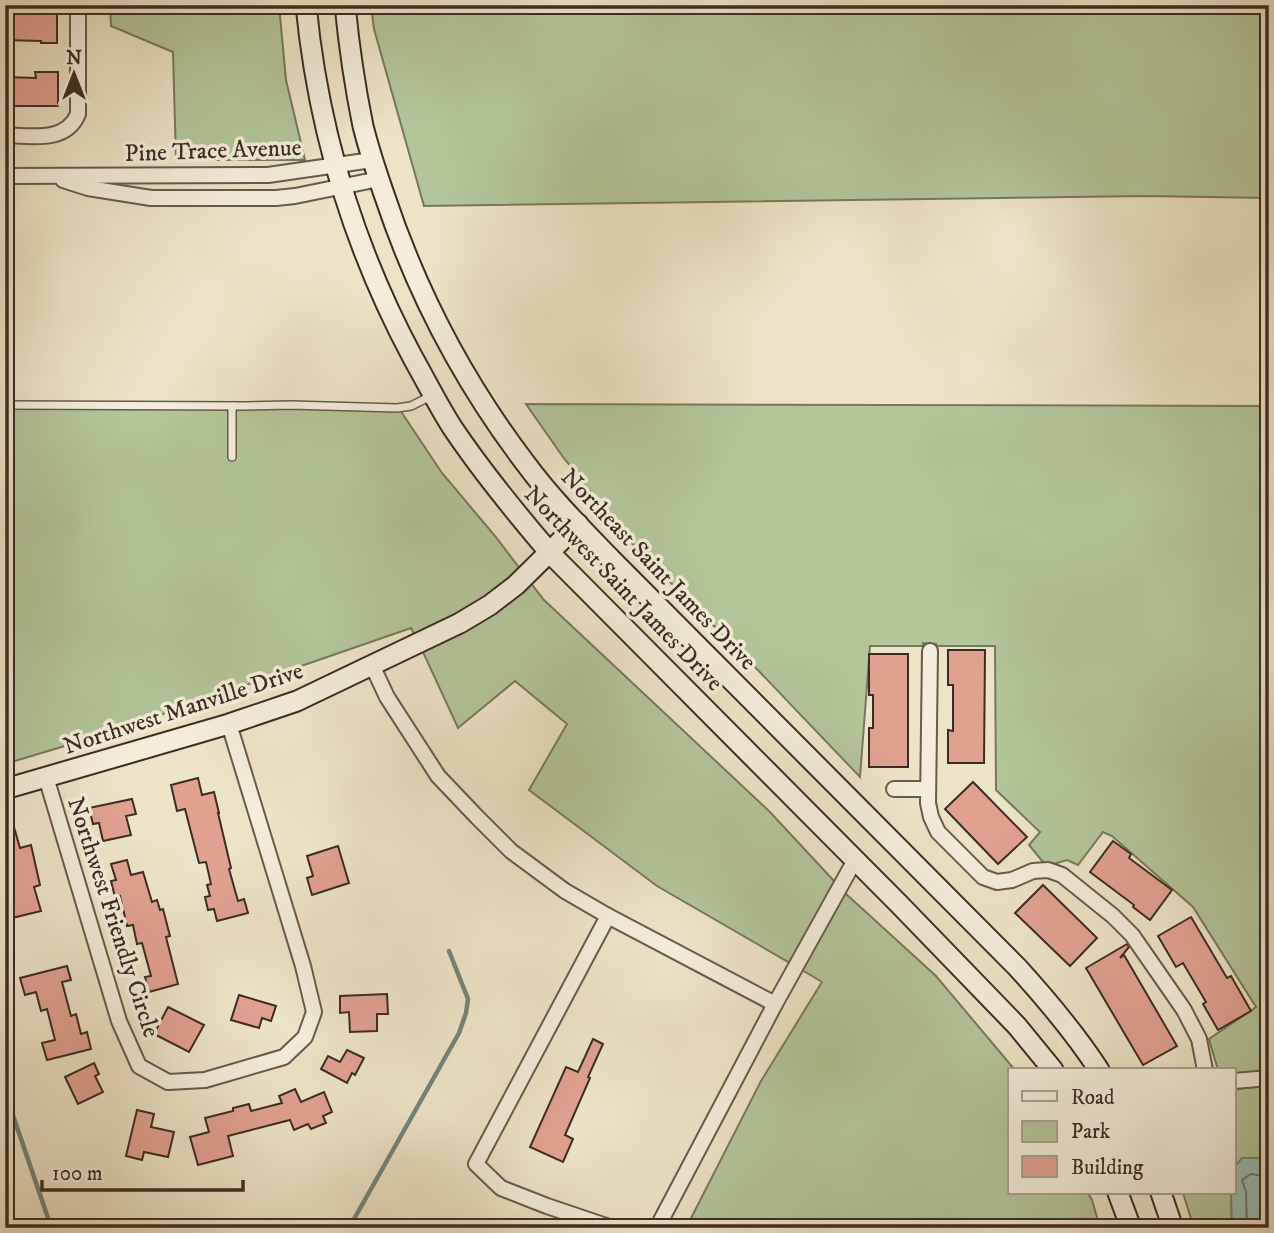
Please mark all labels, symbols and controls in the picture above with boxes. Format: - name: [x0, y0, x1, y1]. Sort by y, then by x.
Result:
- north arrow: [38, 38, 108, 108]
- text: N: [66, 47, 82, 70]
- street label: Pine Trace Avenue: [124, 133, 302, 169]
- street label: Northeast Saint James Drive: [554, 463, 763, 677]
- street label: Northwest Saint James Drive: [517, 480, 729, 698]
- street label: Northwest Manville Drive: [60, 656, 307, 762]
- street label: Northwest Friendly Circle: [60, 793, 166, 1041]
- legend: [1008, 1068, 1236, 1194]
- text: Road: [1071, 1085, 1115, 1111]
- text: Park: [1071, 1119, 1111, 1145]
- scale bar: [42, 1149, 243, 1193]
- text: Building: [1071, 1155, 1144, 1181]
- text: 100 m: [52, 1161, 103, 1187]

